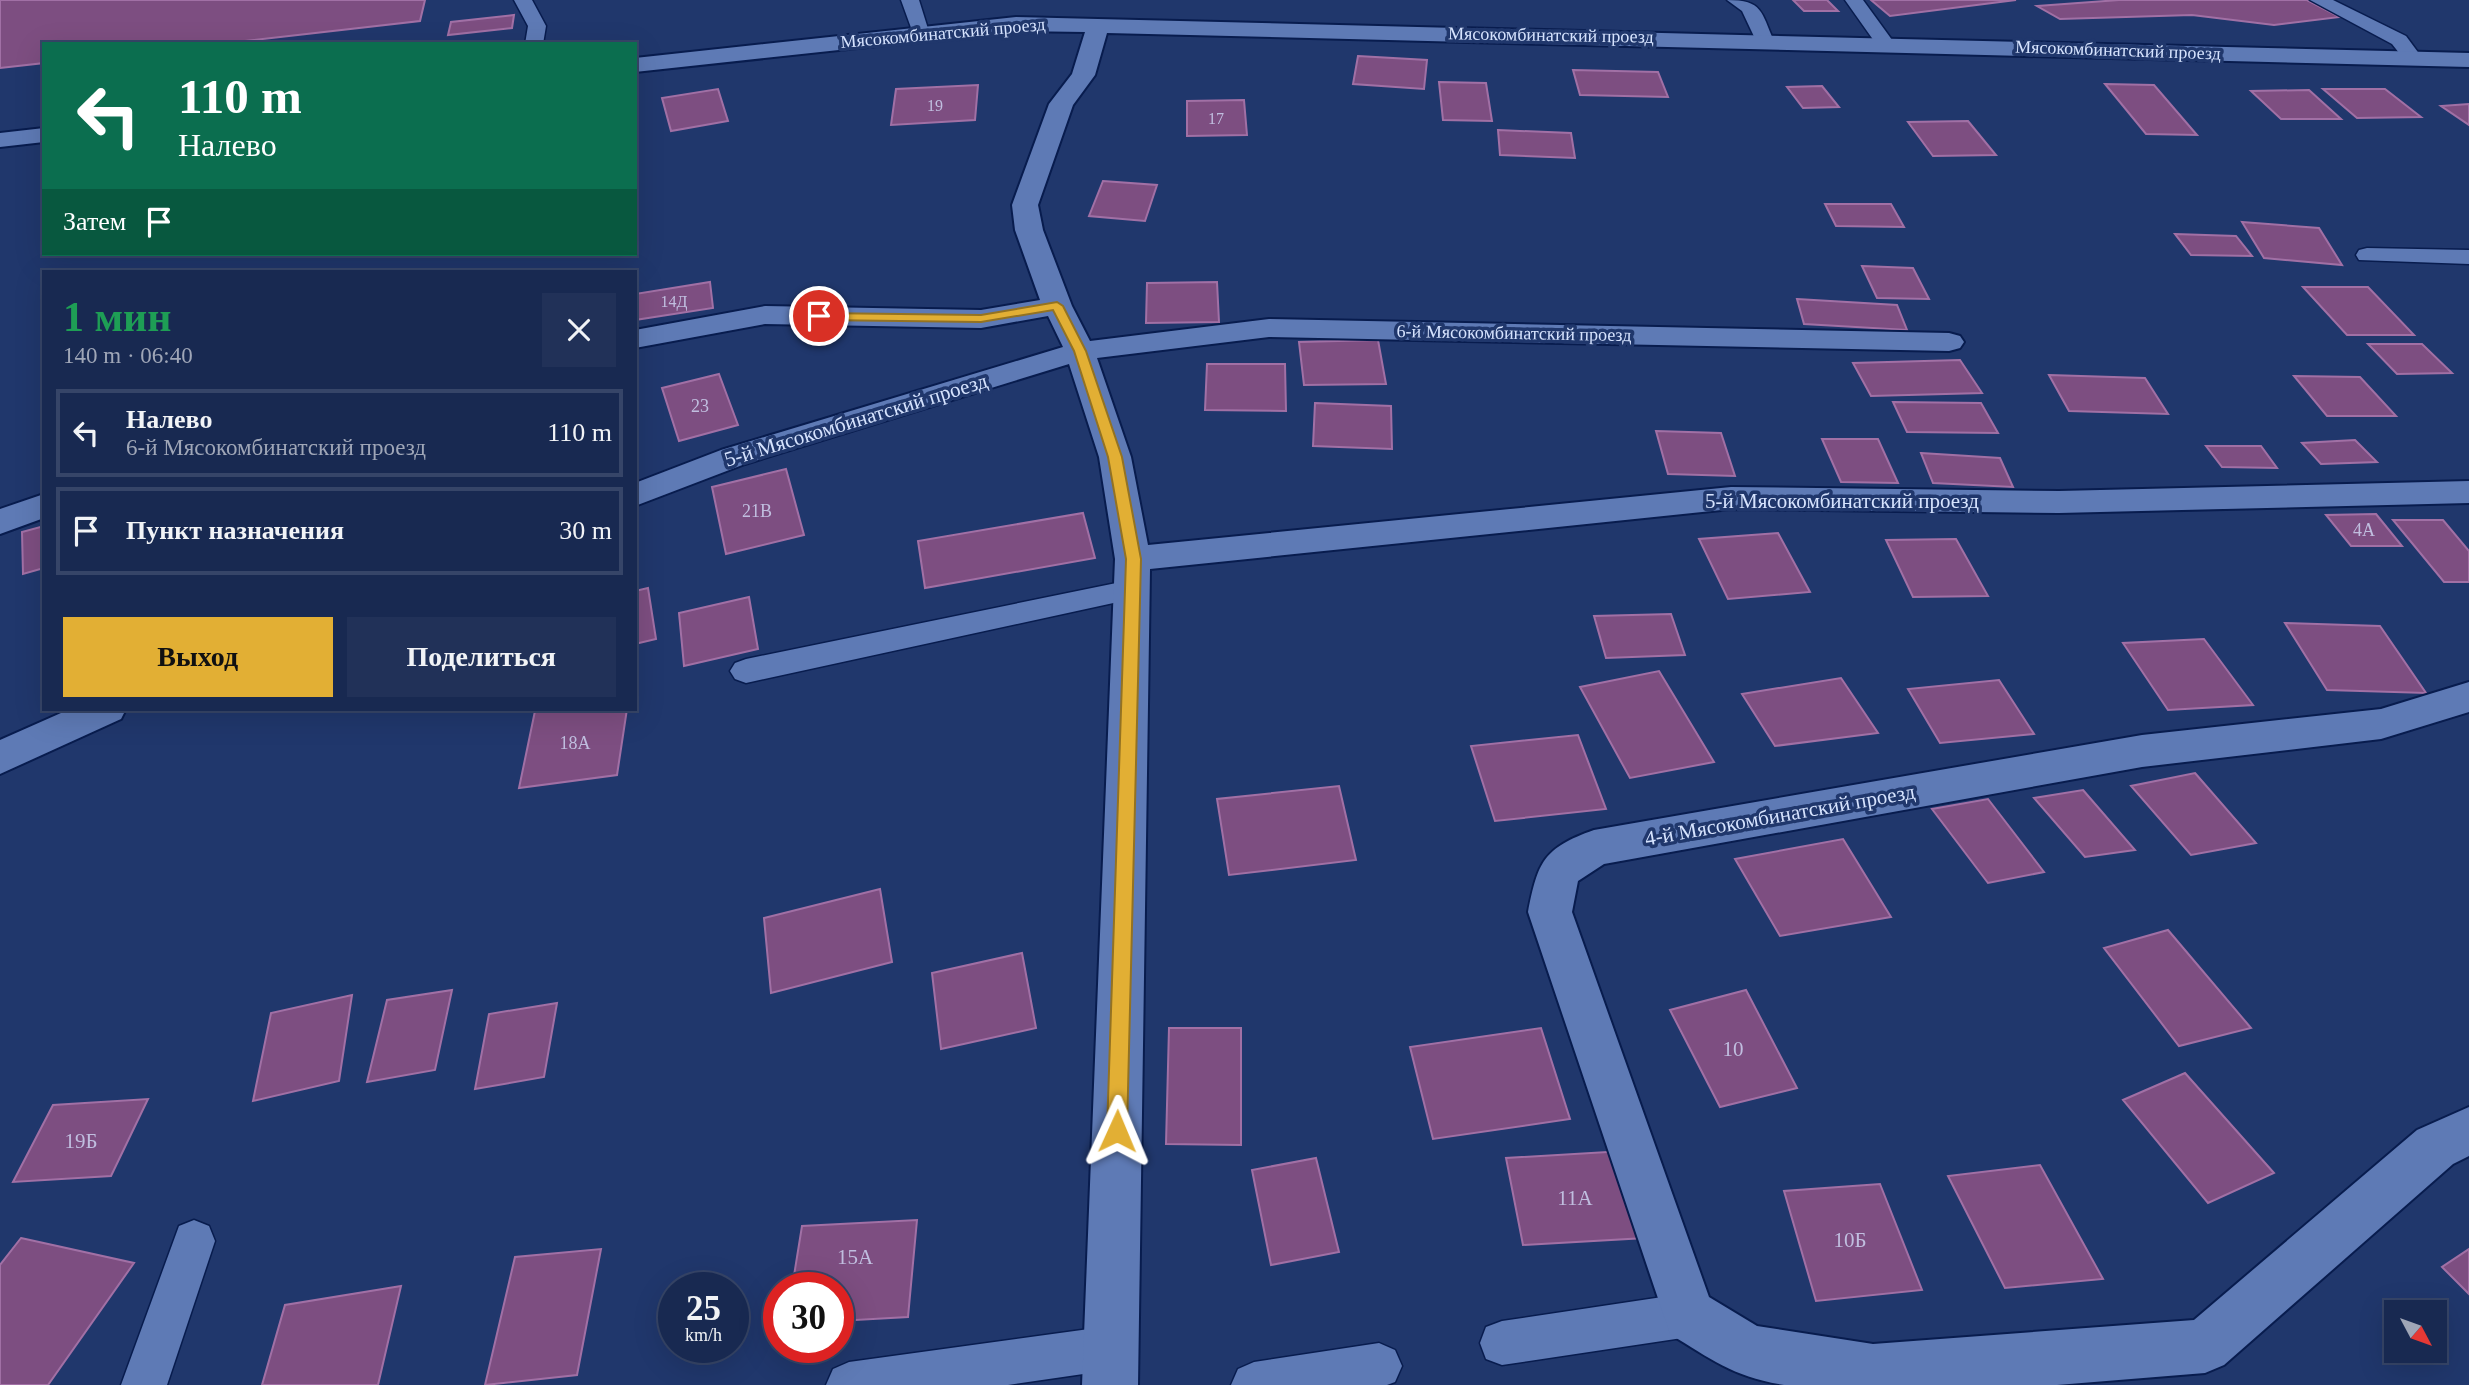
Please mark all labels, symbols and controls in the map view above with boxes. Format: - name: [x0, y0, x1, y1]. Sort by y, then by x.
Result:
- street label: Мясокомбинатский проезд: [840, 14, 1046, 52]
- street label: Мясокомбинатский проезд: [1448, 23, 1654, 47]
- street label: Мясокомбинатский проезд: [2015, 36, 2221, 64]
- text: 110 m: [178, 69, 302, 124]
- icon: left: [63, 70, 154, 161]
- house number: 19: [927, 97, 943, 114]
- house number: 17: [1208, 110, 1224, 127]
- text: Налево: [178, 127, 277, 163]
- icon: arrive: [140, 203, 178, 241]
- text: Затем: [63, 207, 126, 236]
- pin: [789, 286, 849, 346]
- button: close: [542, 293, 616, 367]
- house number: 14Д: [661, 293, 688, 311]
- text: 1 мин: [63, 294, 172, 340]
- icon: arrive: [800, 297, 838, 335]
- street label: 6-й Мясокомбинатский проезд: [1396, 321, 1632, 345]
- text: 140 m · 06:40: [63, 343, 193, 368]
- street label: 5-й Мясокомбинатский проезд: [721, 368, 991, 472]
- house number: 23: [691, 396, 709, 416]
- text: Налево: [126, 405, 212, 434]
- icon: left: [67, 414, 105, 452]
- text: 110 m: [547, 418, 612, 447]
- text: 6-й Мясокомбинатский проезд: [126, 435, 426, 460]
- street label: 5-й Мясокомбинатский проезд: [1705, 489, 1979, 513]
- house number: 21В: [742, 501, 772, 521]
- icon: arrive: [67, 512, 105, 550]
- text: Пункт назначения: [126, 516, 344, 545]
- text: 30 m: [559, 516, 612, 545]
- house number: 4А: [2353, 520, 2375, 540]
- button: Выход: [63, 617, 333, 697]
- button: Поделиться: [347, 617, 616, 697]
- house number: 18А: [560, 733, 591, 753]
- street label: 4-й Мясокомбинатский проезд: [1643, 779, 1917, 851]
- house number: 10: [1723, 1037, 1744, 1061]
- position arrow: [1080, 1094, 1154, 1168]
- house number: 19Б: [64, 1129, 98, 1153]
- house number: 11А: [1557, 1186, 1594, 1210]
- house number: 10Б: [1833, 1228, 1867, 1252]
- house number: 15А: [837, 1245, 874, 1269]
- speed limit sign: 30: [763, 1272, 854, 1363]
- text: 25: [686, 1289, 721, 1328]
- north arrow: [2384, 1300, 2446, 1363]
- map controls: [2384, 1300, 2447, 1363]
- text: km/h: [685, 1325, 722, 1345]

